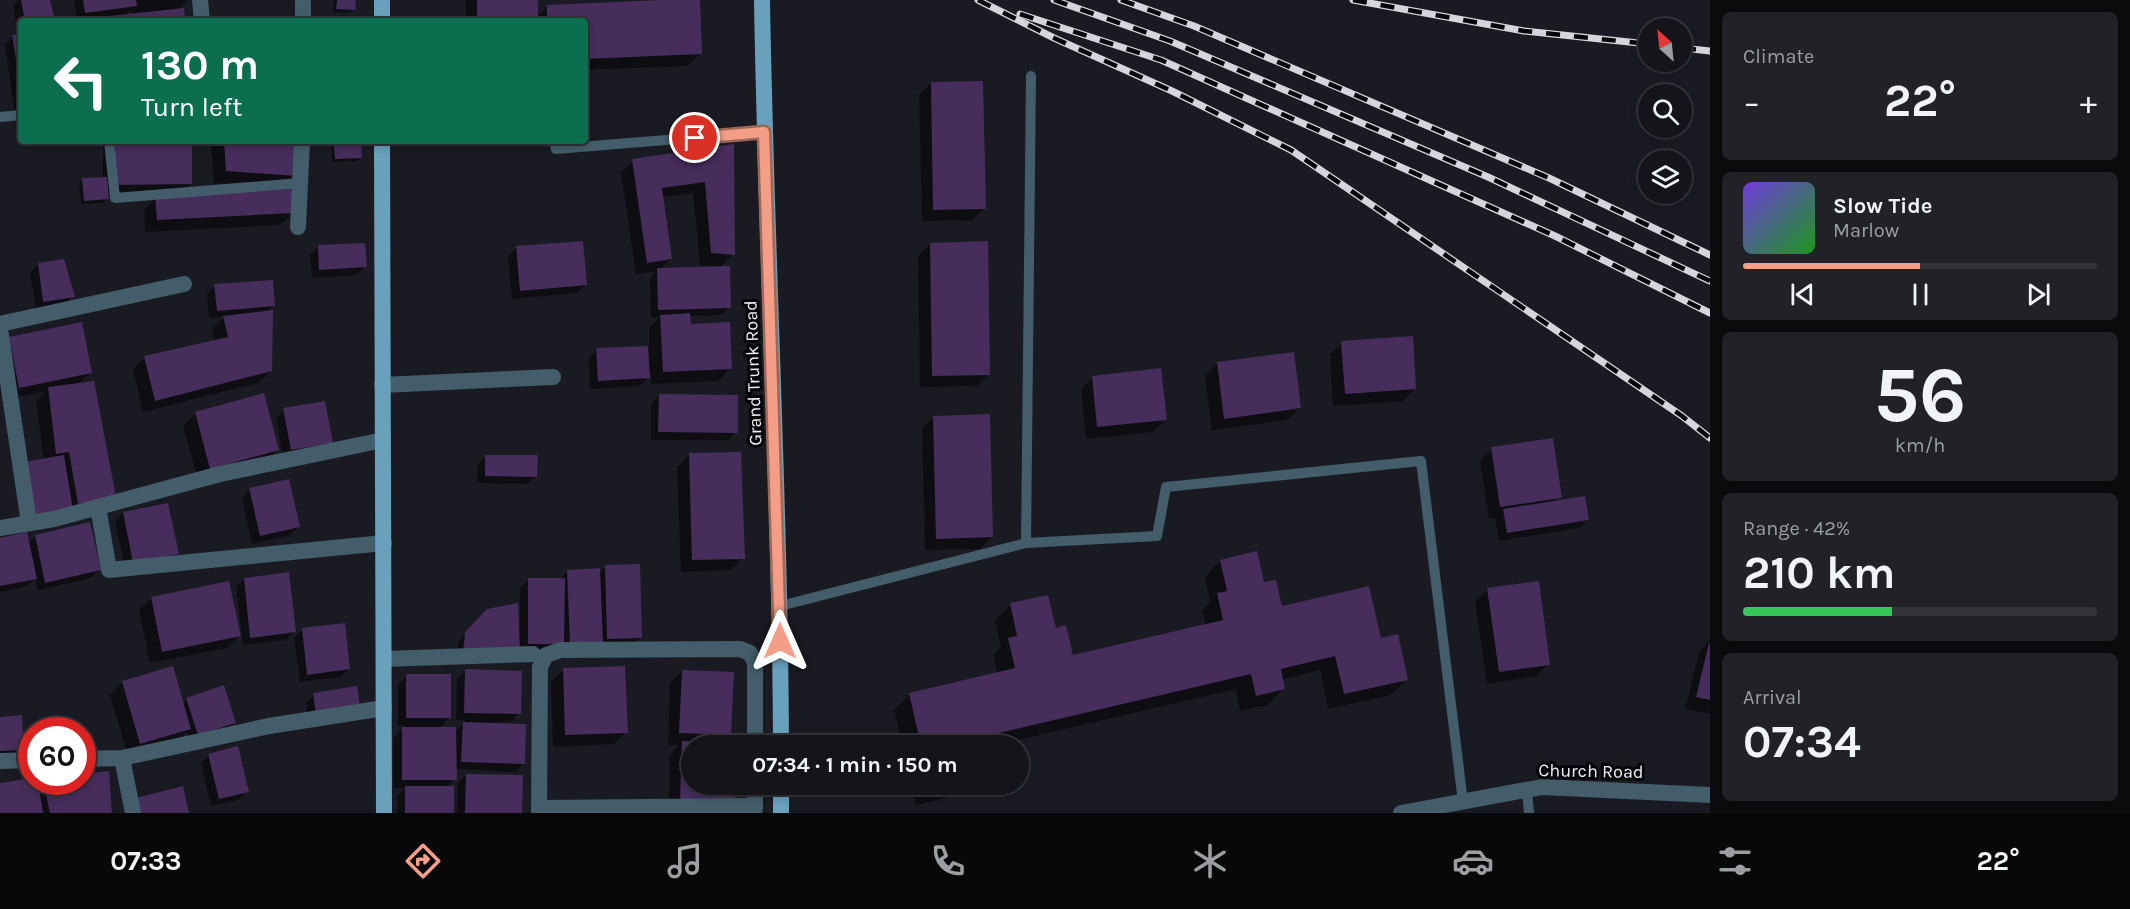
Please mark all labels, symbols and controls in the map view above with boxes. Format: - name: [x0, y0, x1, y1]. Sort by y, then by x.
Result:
- north arrow: [1638, 18, 1692, 72]
- map controls: [1638, 18, 1692, 204]
- text: 130 m: [141, 40, 259, 90]
- icon: left: [42, 42, 120, 120]
- text: Climate: [1743, 45, 1814, 68]
- text: 22°: [1884, 75, 1956, 127]
- text: −: [1743, 83, 1760, 121]
- text: +: [2080, 83, 2097, 121]
- button: search: [1638, 84, 1692, 138]
- text: Turn left: [141, 91, 242, 123]
- pin: [669, 112, 720, 163]
- icon: arrive: [678, 121, 711, 154]
- button: layers: [1638, 150, 1692, 204]
- text: Slow Tide: [1833, 193, 1933, 219]
- text: Marlow: [1833, 219, 1899, 242]
- icon: previous: [1786, 278, 1819, 311]
- icon: pause: [1904, 278, 1937, 311]
- icon: next: [2022, 278, 2055, 311]
- street label: Grand Trunk Road: [739, 300, 767, 446]
- text: 56: [1874, 349, 1966, 441]
- text: km/h: [1895, 434, 1945, 457]
- text: Range · 42%: [1743, 517, 1850, 540]
- text: 210 km: [1743, 547, 1895, 599]
- position arrow: [748, 609, 812, 673]
- text: Arrival: [1743, 686, 1802, 709]
- text: 07:34: [1743, 716, 1861, 768]
- speed limit sign: 60: [18, 717, 96, 795]
- text: 07:34 · 1 min · 150 m: [752, 752, 958, 778]
- street label: Church Road: [1538, 759, 1644, 783]
- icon: directions: [402, 840, 444, 882]
- icon: music: [664, 840, 706, 882]
- icon: phone: [927, 840, 969, 882]
- icon: climate: [1189, 840, 1231, 882]
- icon: car: [1452, 840, 1494, 882]
- icon: filters: [1714, 840, 1756, 882]
- text: 07:33: [110, 845, 182, 877]
- text: 22°: [1977, 845, 2020, 877]

